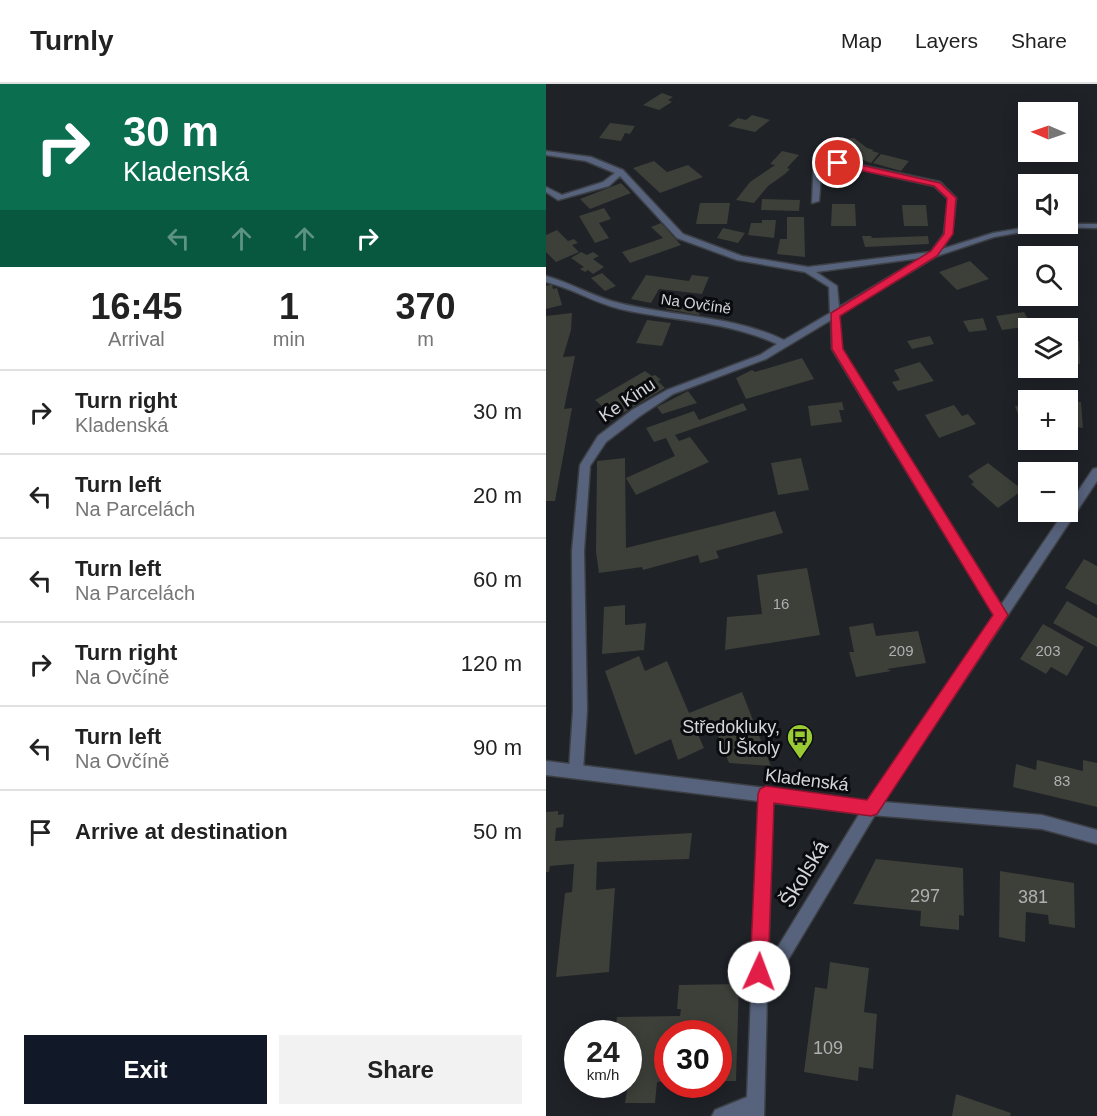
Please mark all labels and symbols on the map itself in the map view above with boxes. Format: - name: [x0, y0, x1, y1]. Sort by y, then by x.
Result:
- north arrow: [1018, 102, 1078, 162]
- pin: [812, 137, 863, 188]
- street label: Na Ovčíně: [660, 290, 732, 317]
- street label: Ke Kinu: [595, 374, 659, 426]
- house number: 16: [773, 595, 789, 612]
- house number: 209: [888, 642, 914, 659]
- house number: 203: [1035, 642, 1061, 659]
- place label: Středokluky, U Školy: [682, 717, 780, 758]
- bus stop icon: Středokluky, U Školy: [785, 722, 815, 760]
- street label: Kladenská: [764, 765, 851, 795]
- house number: 83: [1054, 772, 1070, 789]
- street label: Školská: [775, 836, 833, 911]
- house number: 297: [910, 886, 940, 906]
- house number: 381: [1018, 887, 1048, 907]
- position arrow: [727, 940, 791, 1004]
- speed limit sign: 30: [654, 1020, 732, 1098]
- house number: 109: [813, 1038, 843, 1058]

